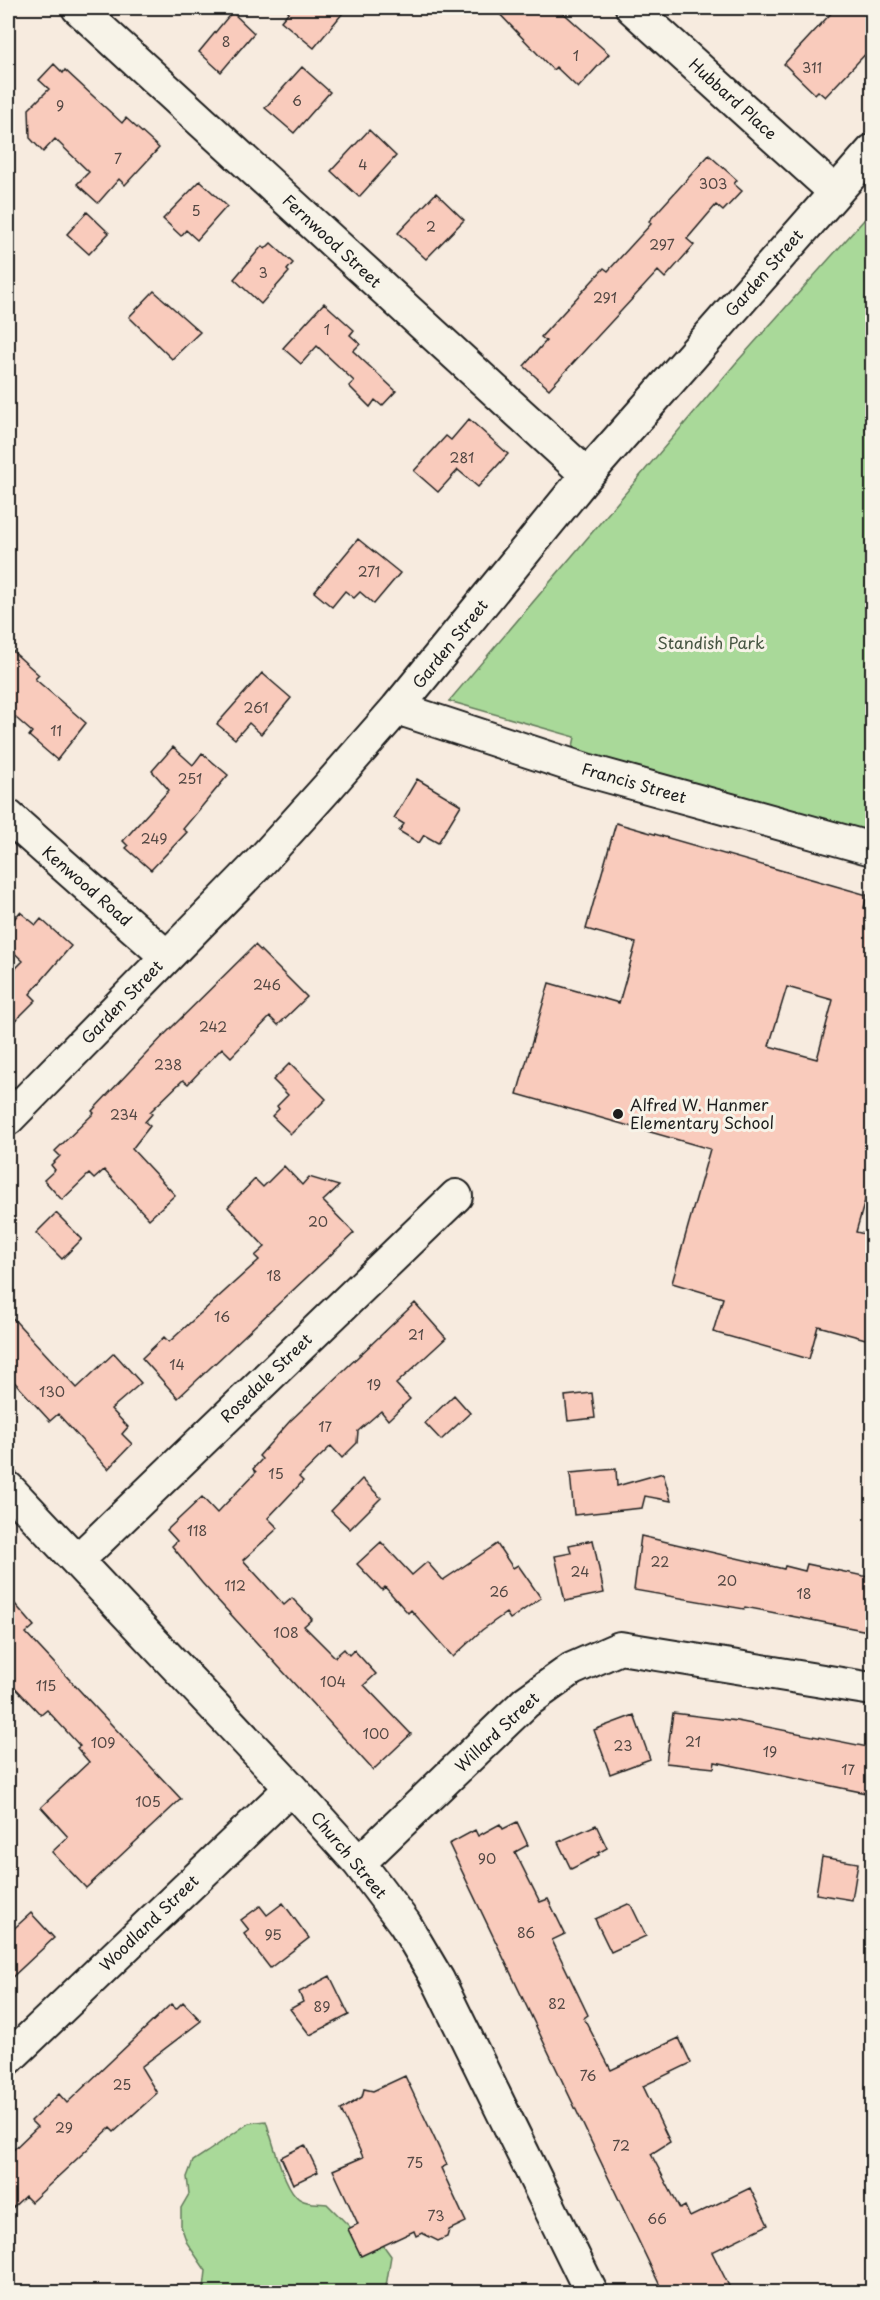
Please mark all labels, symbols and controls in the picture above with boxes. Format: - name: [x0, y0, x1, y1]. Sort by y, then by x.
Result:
- house number: 8: [222, 31, 230, 52]
- house number: 1: [573, 45, 579, 66]
- street label: Hubbard Place: [684, 52, 783, 145]
- house number: 311: [802, 57, 822, 78]
- house number: 6: [292, 90, 302, 111]
- house number: 9: [56, 95, 64, 116]
- house number: 7: [114, 148, 122, 169]
- house number: 4: [358, 154, 368, 175]
- house number: 303: [699, 173, 727, 194]
- street label: Fernwood Street: [278, 188, 388, 293]
- house number: 5: [191, 200, 201, 221]
- house number: 2: [426, 216, 436, 237]
- street label: Garden Street: [718, 223, 808, 321]
- house number: 297: [649, 234, 675, 255]
- house number: 3: [258, 262, 268, 283]
- house number: 291: [593, 287, 617, 308]
- house number: 1: [324, 319, 330, 340]
- house number: 281: [450, 447, 474, 468]
- house number: 271: [358, 561, 380, 582]
- street label: Garden Street: [406, 593, 493, 693]
- park label: Standish Park: [657, 630, 765, 654]
- house number: 261: [243, 697, 269, 718]
- house number: 11: [50, 720, 62, 741]
- street label: Francis Street: [579, 756, 690, 809]
- house number: 251: [178, 768, 202, 789]
- house number: 249: [141, 828, 167, 849]
- street label: Kenwood Road: [38, 839, 138, 931]
- street label: Garden Street: [75, 953, 168, 1049]
- house number: 246: [253, 974, 281, 995]
- house number: 242: [199, 1016, 227, 1037]
- house number: 238: [154, 1054, 182, 1075]
- place label: Alfred W. Hanmer Elementary School: [630, 1092, 774, 1134]
- house number: 234: [110, 1104, 138, 1125]
- marker: Alfred W. Hanmer Elementary School: [611, 1107, 625, 1121]
- house number: 20: [308, 1211, 328, 1232]
- house number: 18: [266, 1265, 282, 1286]
- house number: 16: [214, 1306, 230, 1327]
- house number: 21: [408, 1324, 424, 1345]
- street label: Rosedale Street: [214, 1327, 317, 1427]
- house number: 14: [169, 1354, 185, 1375]
- house number: 19: [367, 1374, 381, 1395]
- house number: 130: [39, 1381, 65, 1402]
- house number: 17: [318, 1416, 332, 1437]
- house number: 15: [268, 1463, 284, 1484]
- house number: 118: [187, 1520, 207, 1541]
- house number: 22: [651, 1551, 669, 1572]
- house number: 24: [571, 1561, 589, 1582]
- house number: 20: [717, 1570, 737, 1591]
- house number: 112: [224, 1575, 246, 1596]
- house number: 26: [489, 1581, 509, 1602]
- house number: 18: [796, 1583, 812, 1604]
- house number: 108: [273, 1622, 299, 1643]
- house number: 104: [320, 1671, 346, 1692]
- house number: 115: [36, 1675, 56, 1696]
- street label: Willard Street: [449, 1685, 544, 1777]
- house number: 100: [363, 1723, 389, 1744]
- house number: 21: [685, 1731, 701, 1752]
- house number: 109: [91, 1732, 115, 1753]
- house number: 23: [614, 1735, 632, 1756]
- house number: 19: [763, 1741, 777, 1762]
- house number: 17: [841, 1759, 855, 1780]
- house number: 105: [135, 1791, 161, 1812]
- street label: Church Street: [306, 1805, 394, 1904]
- house number: 90: [478, 1848, 496, 1869]
- street label: Woodland Street: [93, 1868, 204, 1976]
- house number: 86: [517, 1922, 535, 1943]
- house number: 95: [264, 1924, 282, 1945]
- house number: 82: [548, 1993, 566, 2014]
- house number: 89: [314, 1996, 330, 2017]
- house number: 76: [580, 2065, 597, 2086]
- house number: 25: [113, 2074, 131, 2095]
- house number: 29: [55, 2117, 73, 2138]
- house number: 72: [612, 2135, 630, 2156]
- house number: 75: [407, 2152, 423, 2173]
- house number: 73: [428, 2205, 444, 2226]
- house number: 66: [647, 2208, 667, 2229]

